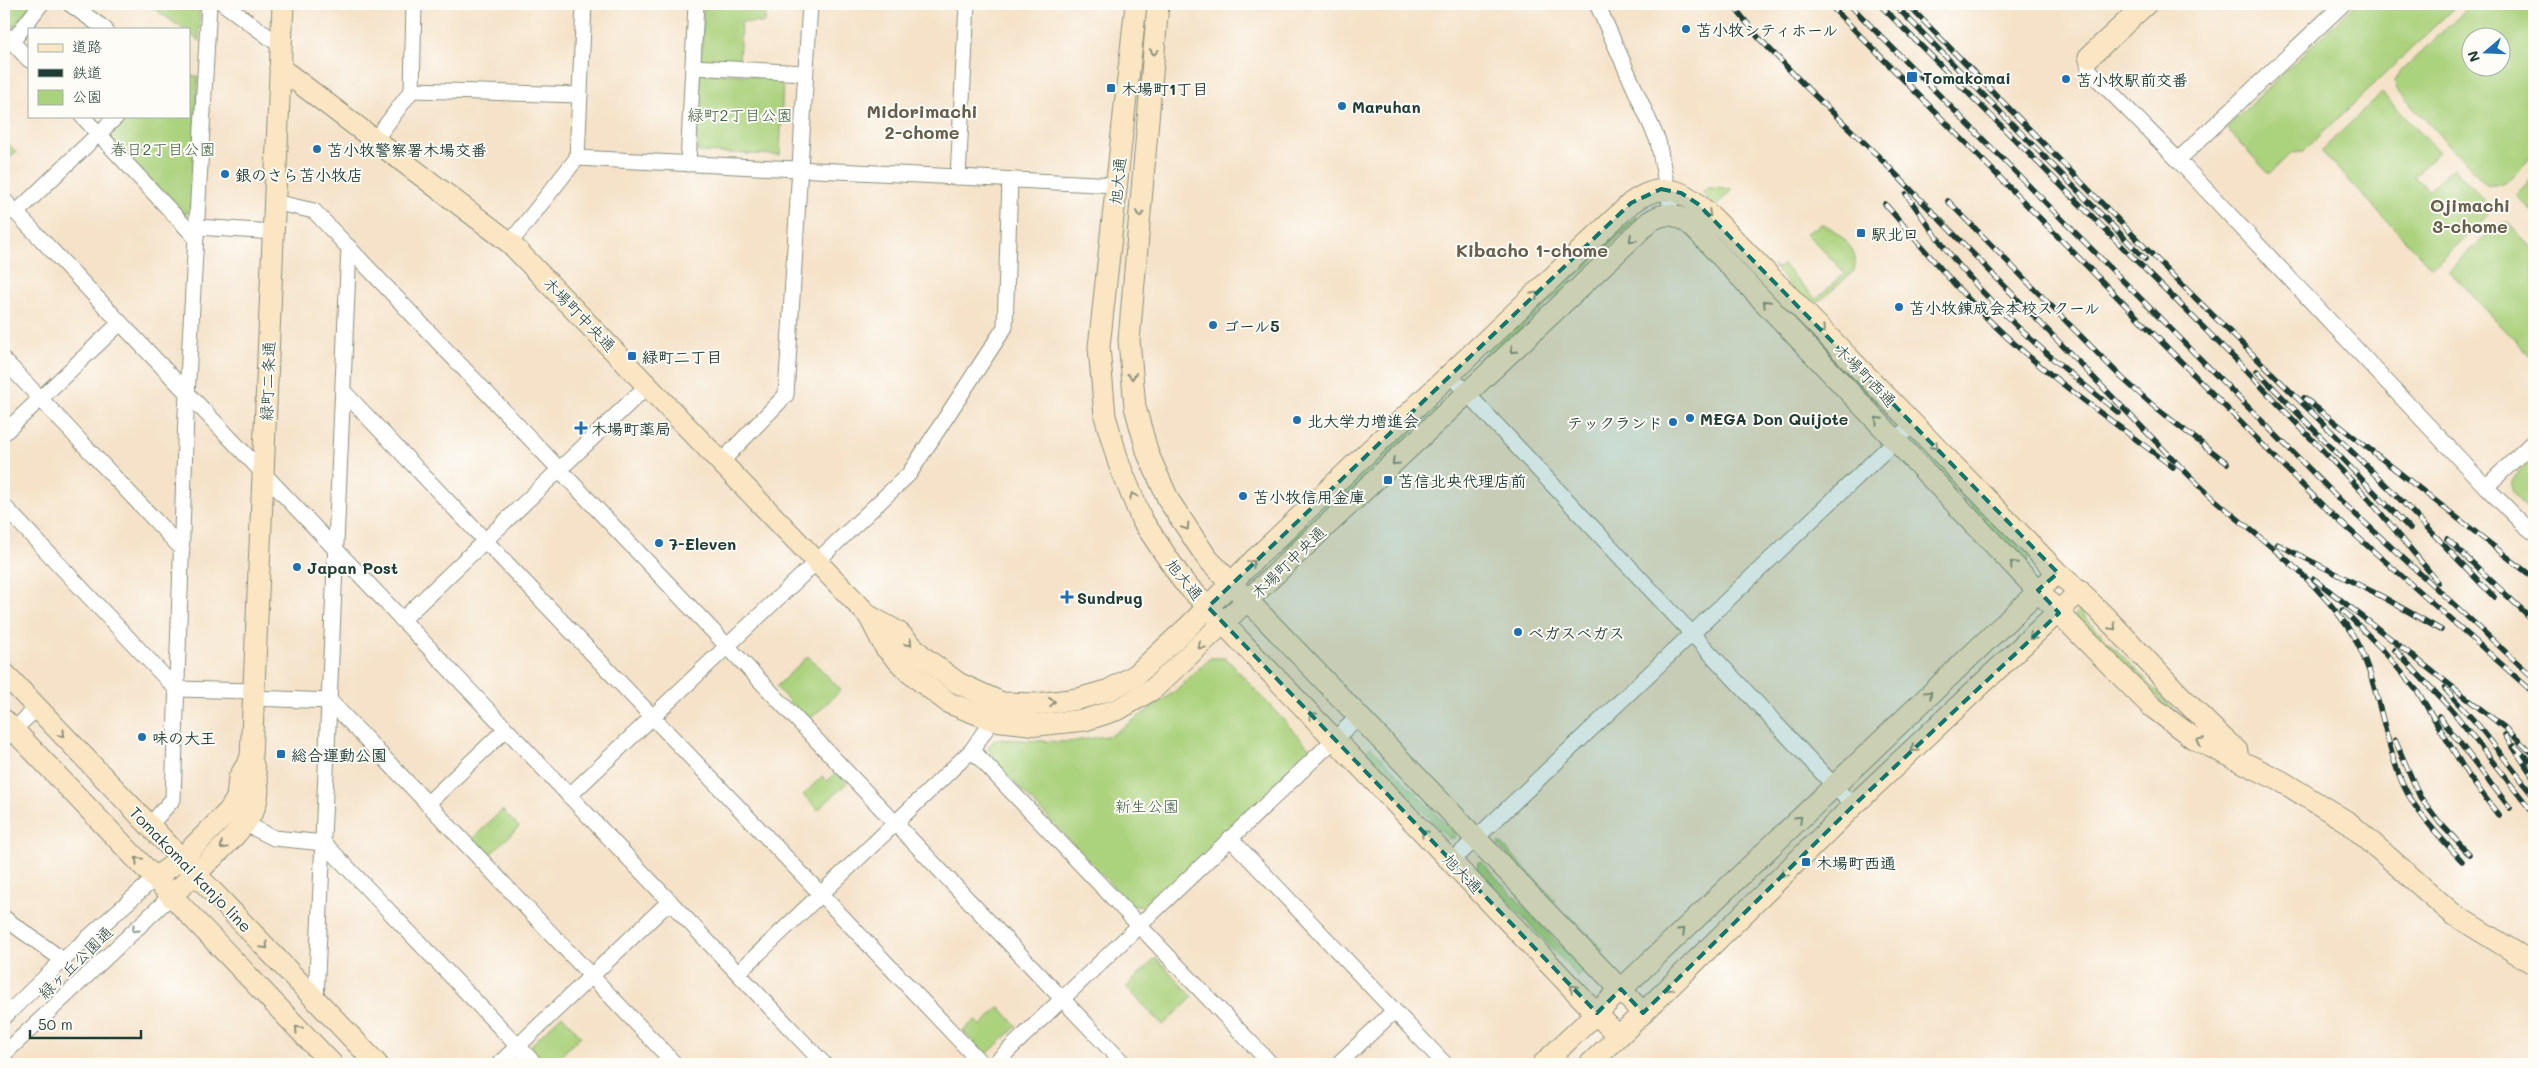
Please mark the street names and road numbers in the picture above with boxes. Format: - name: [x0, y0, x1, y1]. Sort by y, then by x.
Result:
- street label: 旭大通: [1104, 156, 1130, 206]
- street label: 木場町中央通: [539, 272, 621, 356]
- street label: 木場町西通: [1831, 339, 1901, 411]
- street label: 緑町二条通: [255, 341, 279, 421]
- street label: 木場町中央通: [1246, 521, 1330, 603]
- street label: 旭大通: [1162, 554, 1208, 604]
- street label: Tomakomai kanjo line: [125, 802, 257, 936]
- street label: 旭大通: [1439, 848, 1487, 898]
- street label: 緑ヶ丘公園通: [33, 921, 117, 1003]

